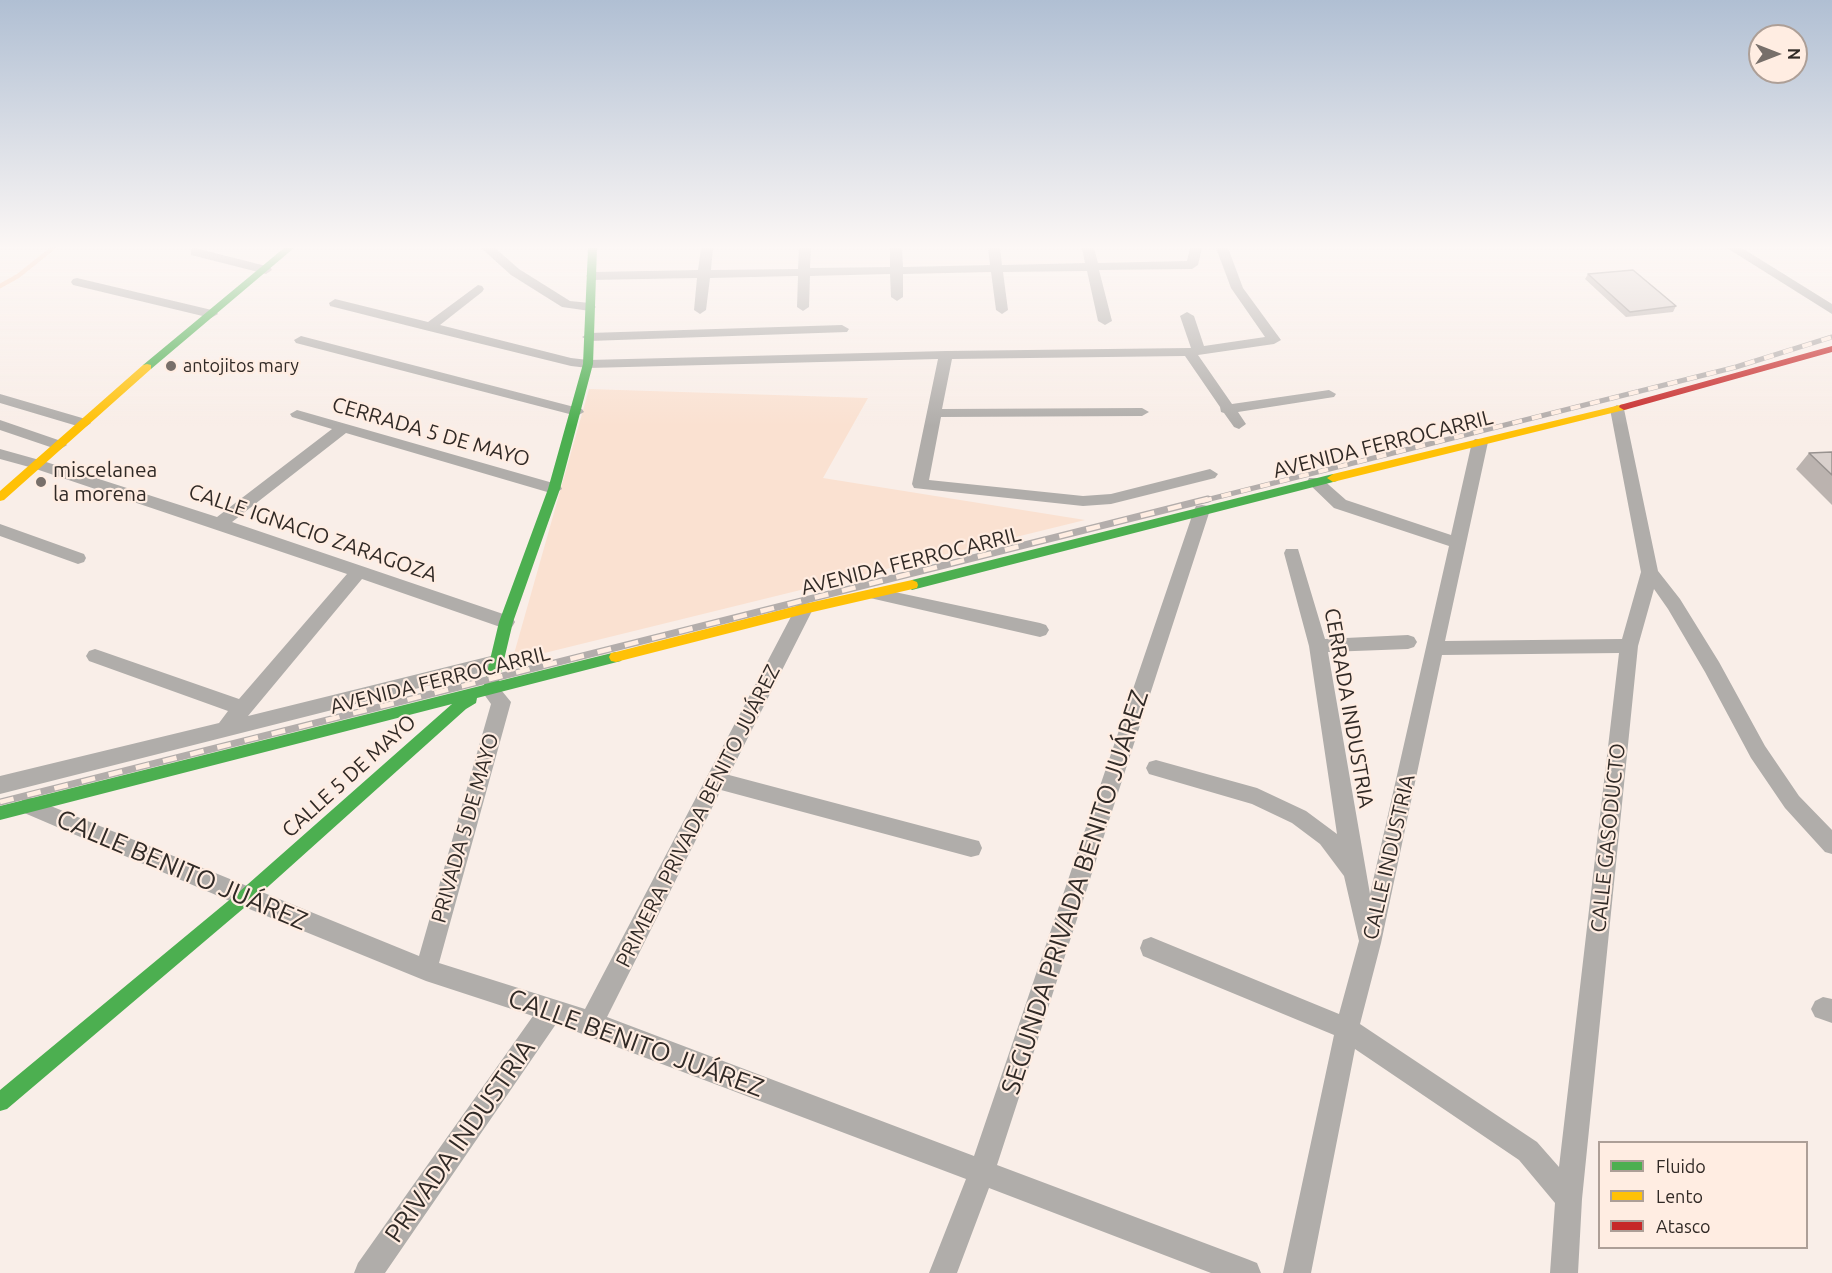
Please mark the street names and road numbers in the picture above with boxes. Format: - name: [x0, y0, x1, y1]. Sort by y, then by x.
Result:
- street label: CERRADA 5 DE MAYO: [329, 392, 533, 472]
- street label: AVENIDA FERROCARRIL: [1270, 404, 1496, 484]
- street label: CALLE IGNACIO ZARAGOZA: [185, 479, 441, 587]
- street label: AVENIDA FERROCARRIL: [798, 521, 1024, 601]
- street label: CERRADA INDUSTRIA: [1319, 606, 1379, 810]
- street label: AVENIDA FERROCARRIL: [327, 640, 553, 720]
- street label: PRIMERA PRIVADA BENITO JUÁREZ: [610, 660, 786, 972]
- street label: SEGUNDA PRIVADA BENITO JUÁREZ: [995, 686, 1155, 1098]
- street label: CALLE 5 DE MAYO: [277, 709, 421, 843]
- street label: PRIVADA 5 DE MAYO: [426, 730, 504, 926]
- street label: CALLE GASODUCTO: [1586, 742, 1630, 934]
- street label: CALLE INDUSTRIA: [1358, 772, 1420, 942]
- street label: CALLE BENITO JUÁREZ: [52, 803, 312, 937]
- street label: CALLE BENITO JUÁREZ: [504, 982, 768, 1104]
- street label: PRIVADA INDUSTRIA: [378, 1034, 542, 1248]

